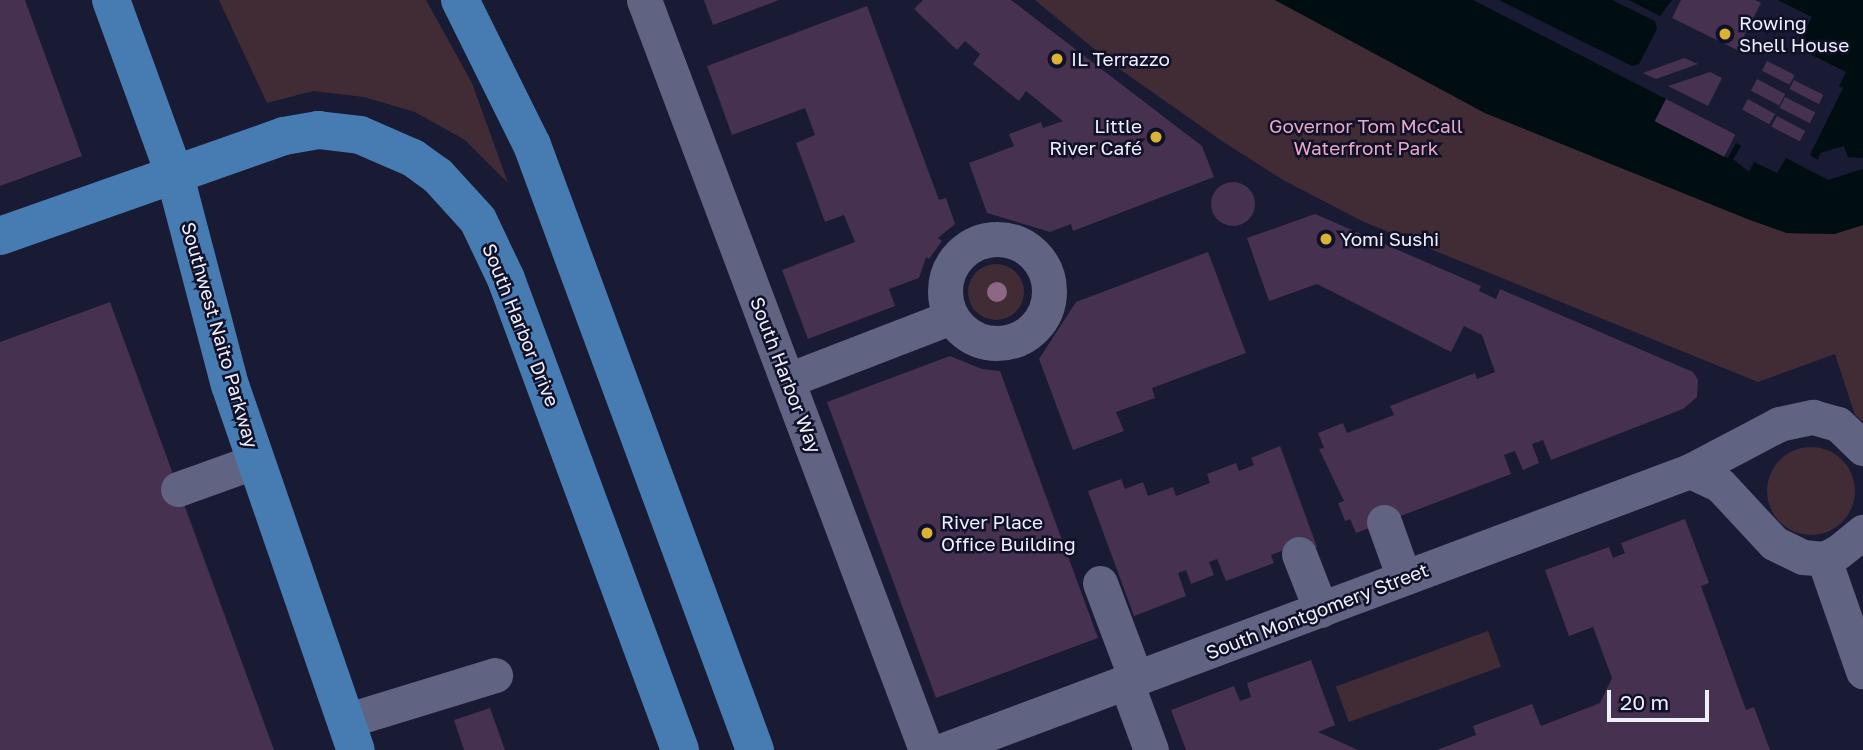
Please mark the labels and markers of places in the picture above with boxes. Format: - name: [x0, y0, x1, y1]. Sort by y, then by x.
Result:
- place label: Rowing Shell House: [1739, 12, 1849, 56]
- marker: Rowing Shell House: [1717, 26, 1733, 42]
- place label: IL Terrazzo: [1071, 48, 1170, 70]
- marker: IL Terrazzo: [1049, 51, 1065, 67]
- place label: Little River Café: [1049, 115, 1142, 159]
- marker: Little River Café: [1148, 129, 1164, 145]
- place label: Yomi Sushi: [1340, 228, 1439, 250]
- marker: Yomi Sushi: [1318, 231, 1334, 247]
- place label: River Place Office Building: [941, 511, 1076, 555]
- marker: River Place Office Building: [919, 525, 935, 541]

